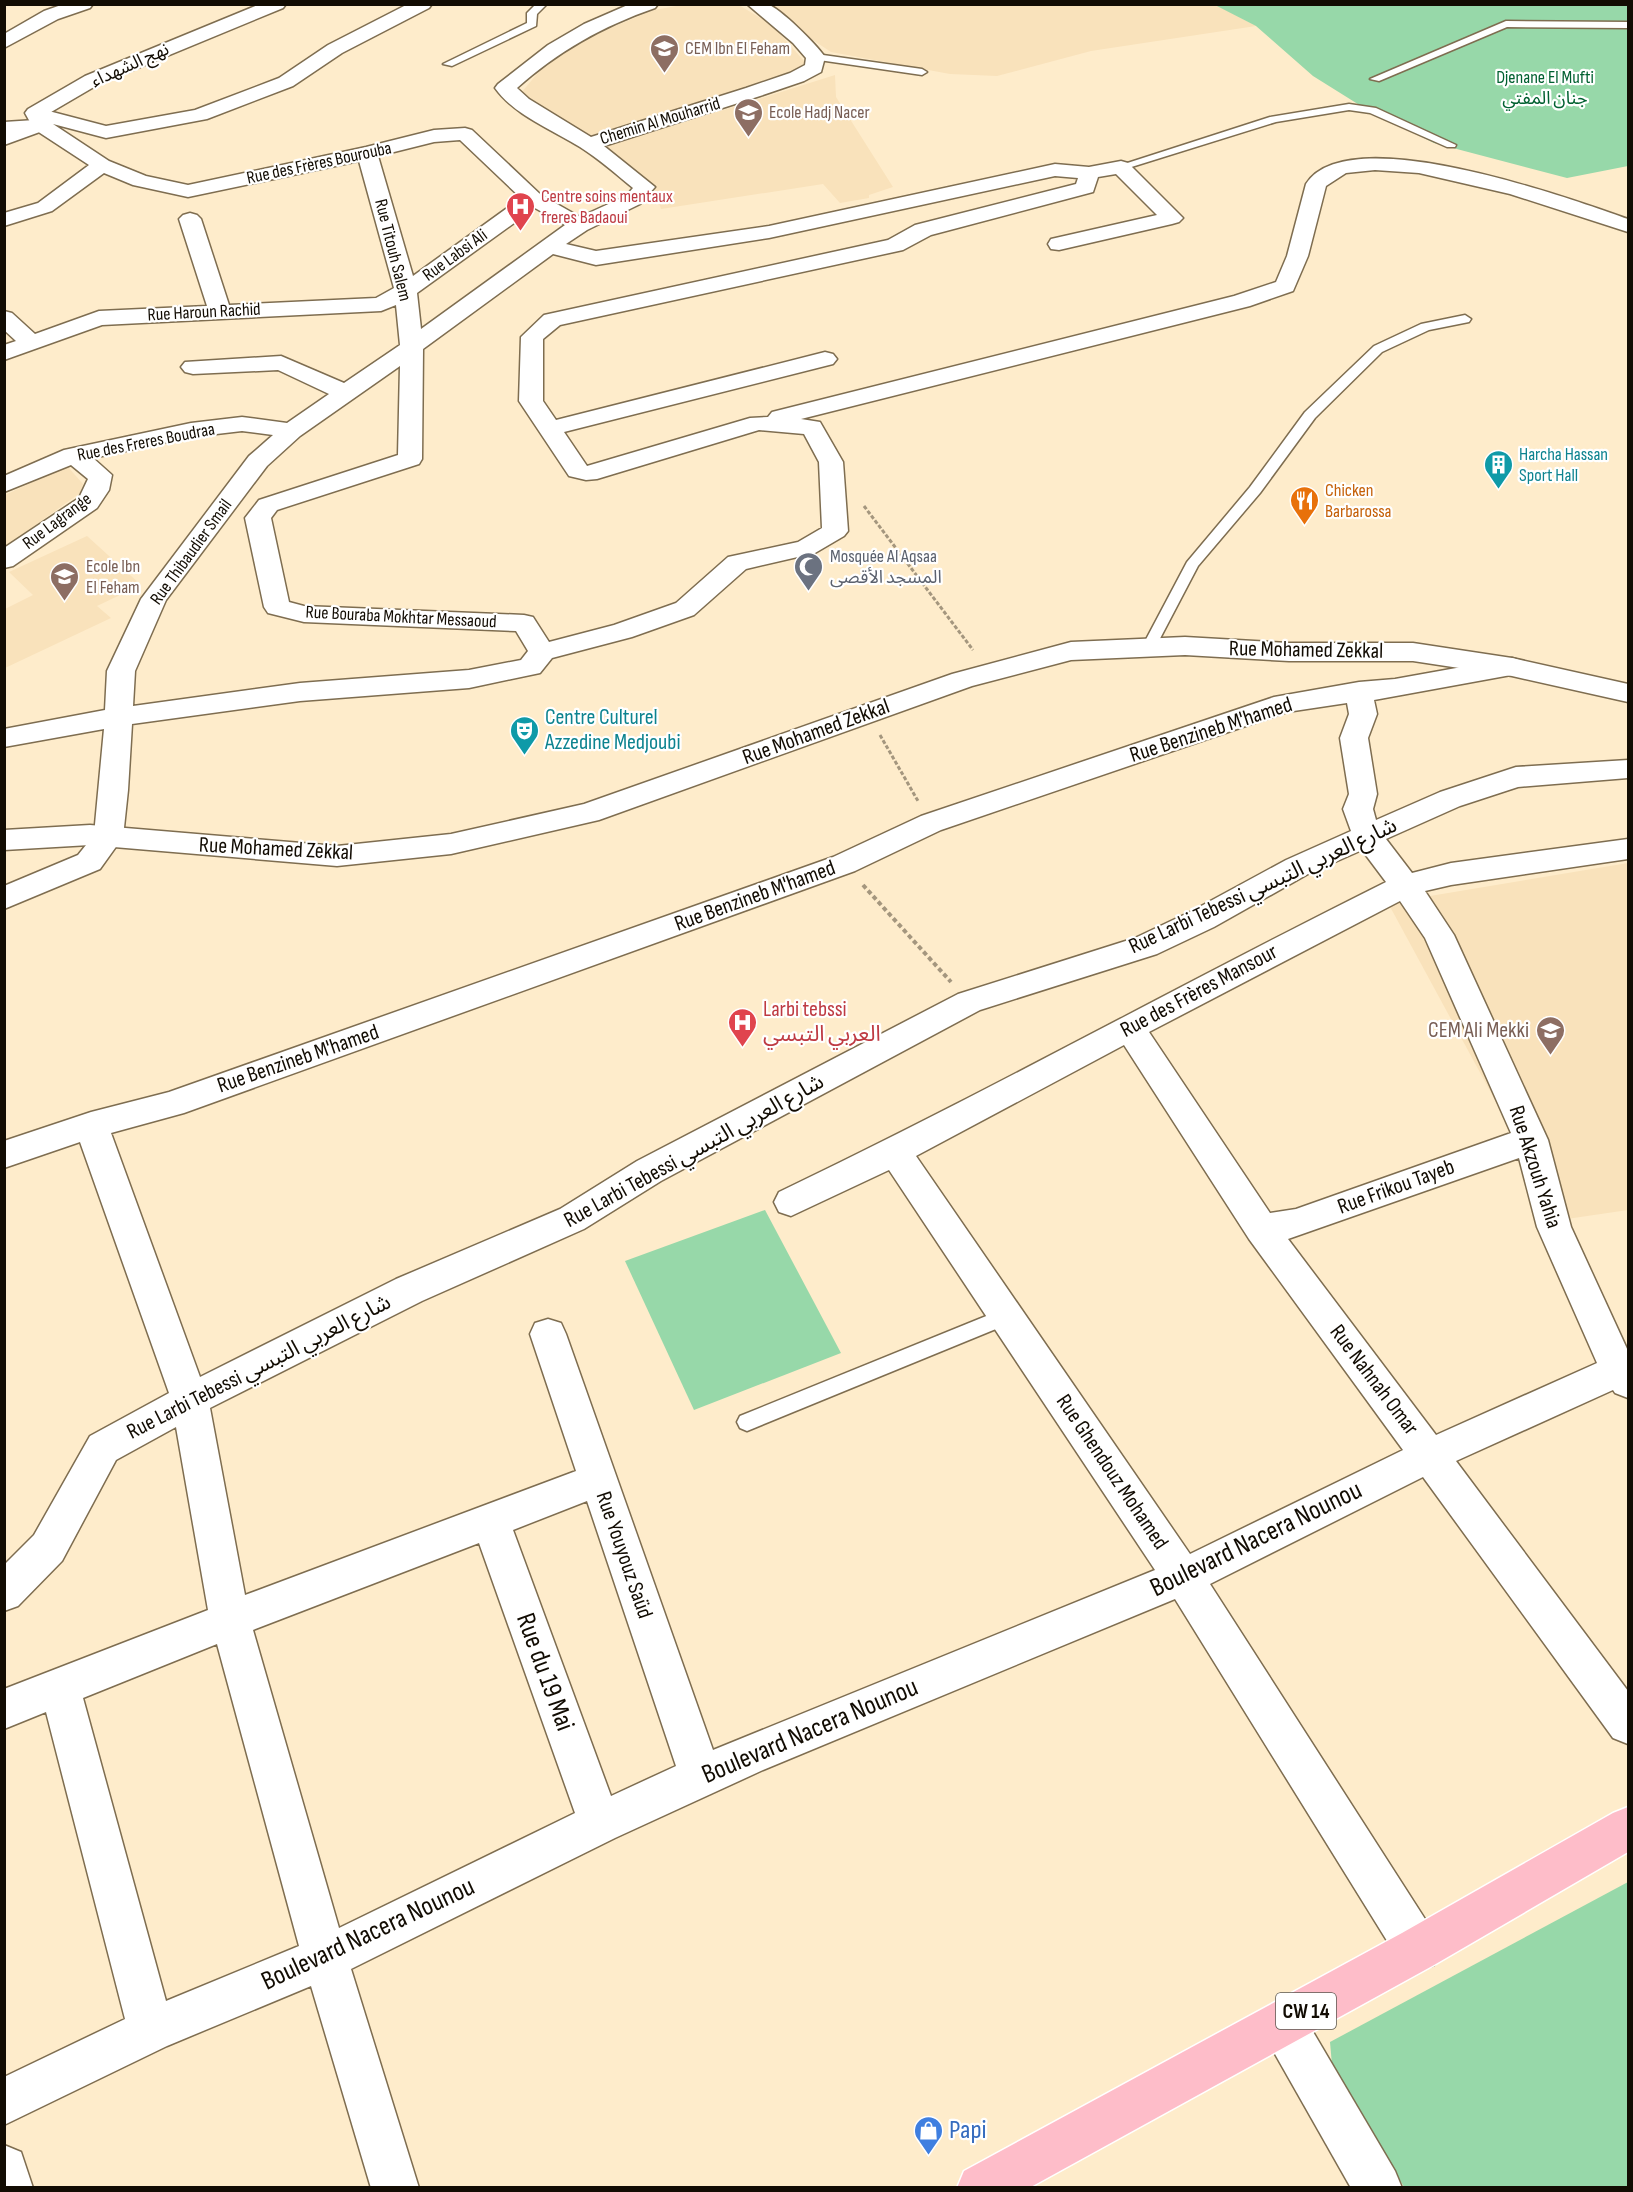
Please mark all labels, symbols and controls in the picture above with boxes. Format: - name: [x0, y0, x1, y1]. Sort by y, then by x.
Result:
- school or university icon: CEM Ibn El Feham: [648, 32, 680, 74]
- street label: نهج الشهداء: [88, 38, 173, 93]
- place label: CEM Ibn El Feham: [685, 38, 790, 59]
- park label: Djenane El Mufti جنان المفتي: [1496, 67, 1594, 111]
- street label: Chemin Al Mouharrid: [597, 93, 723, 149]
- school or university icon: Ecole Hadj Nacer: [732, 96, 764, 138]
- place label: Ecole Hadj Nacer: [769, 102, 870, 123]
- street label: Rue des Frères Bourouba: [245, 137, 393, 189]
- place label: Centre soins mentaux freres Badaoui: [541, 186, 673, 228]
- hospital icon: Centre soins mentaux freres Badaoui: [504, 190, 536, 232]
- street label: Rue Titouh Salem: [370, 197, 416, 303]
- street label: Rue Labsi Ali: [419, 225, 491, 285]
- street label: Rue Haroun Rachid: [147, 299, 261, 325]
- street label: Rue des Freres Boudraa: [75, 418, 217, 466]
- place label: Harcha Hassan Sport Hall: [1519, 444, 1608, 486]
- building icon: Harcha Hassan Sport Hall: [1482, 448, 1514, 490]
- place label: Chicken Barbarossa: [1325, 480, 1392, 522]
- restaurant icon: Chicken Barbarossa: [1288, 484, 1320, 526]
- street label: Rue Lagrange: [19, 488, 95, 554]
- street label: Rue Thibaudier Smail: [146, 495, 236, 609]
- place label: Mosquée Al Aqsaa المسجد الأقصى: [830, 546, 942, 588]
- mosque icon: Mosquée Al Aqsaa المسجد الأقصى: [793, 550, 825, 592]
- place label: Ecole Ibn El Feham: [86, 556, 140, 598]
- school or university icon: Ecole Ibn El Feham: [49, 560, 81, 602]
- street label: Rue Bouraba Mokhtar Messaoud: [305, 602, 497, 632]
- street label: Rue Mohamed Zekkal: [1229, 635, 1383, 665]
- street label: Rue Benzineb M'hamed: [1126, 691, 1296, 769]
- street label: Rue Mohamed Zekkal: [739, 693, 893, 771]
- place label: Centre Culturel Azzedine Medjoubi: [544, 704, 681, 756]
- theatre icon: Centre Culturel Azzedine Medjoubi: [508, 714, 540, 756]
- street label: Rue Larbi Tebessi شارع العربي التبسي: [1125, 812, 1402, 962]
- street label: Rue Mohamed Zekkal: [198, 831, 354, 867]
- street label: Rue Benzineb M'hamed: [671, 854, 839, 938]
- street label: Rue des Frères Mansour: [1116, 938, 1282, 1044]
- place label: Larbi tebssi العربي التبسي: [763, 996, 881, 1050]
- hospital icon: Larbi tebssi العربي التبسي: [726, 1006, 758, 1048]
- school or university icon: CEM Ali Mekki: [1534, 1014, 1566, 1056]
- place label: CEM Ali Mekki: [1428, 1017, 1529, 1044]
- street label: Rue Benzineb M'hamed: [214, 1019, 382, 1099]
- street label: Rue Larbi Tebessi شارع العربي التبسي: [559, 1068, 830, 1236]
- street label: Rue Akzouh Yahia: [1502, 1102, 1568, 1232]
- street label: Rue Frikou Tayeb: [1334, 1153, 1458, 1221]
- street label: Rue Larbi Tebessi شارع العربي التبسي: [122, 1288, 397, 1447]
- street label: Rue Nahnah Omar: [1324, 1319, 1424, 1441]
- street label: Rue Ghendouz Mohamed: [1050, 1389, 1174, 1555]
- street label: Boulevard Nacera Nounou: [1145, 1474, 1367, 1604]
- street label: Rue Youyouz Saüd: [590, 1488, 658, 1622]
- street label: Rue du 19 Mai: [509, 1609, 581, 1735]
- street label: Boulevard Nacera Nounou: [697, 1671, 923, 1791]
- street label: Boulevard Nacera Nounou: [256, 1871, 480, 1997]
- road number: CW 14: [1276, 1993, 1336, 2029]
- shop icon: Papi: [912, 2114, 944, 2156]
- place label: Papi: [949, 2114, 987, 2146]

